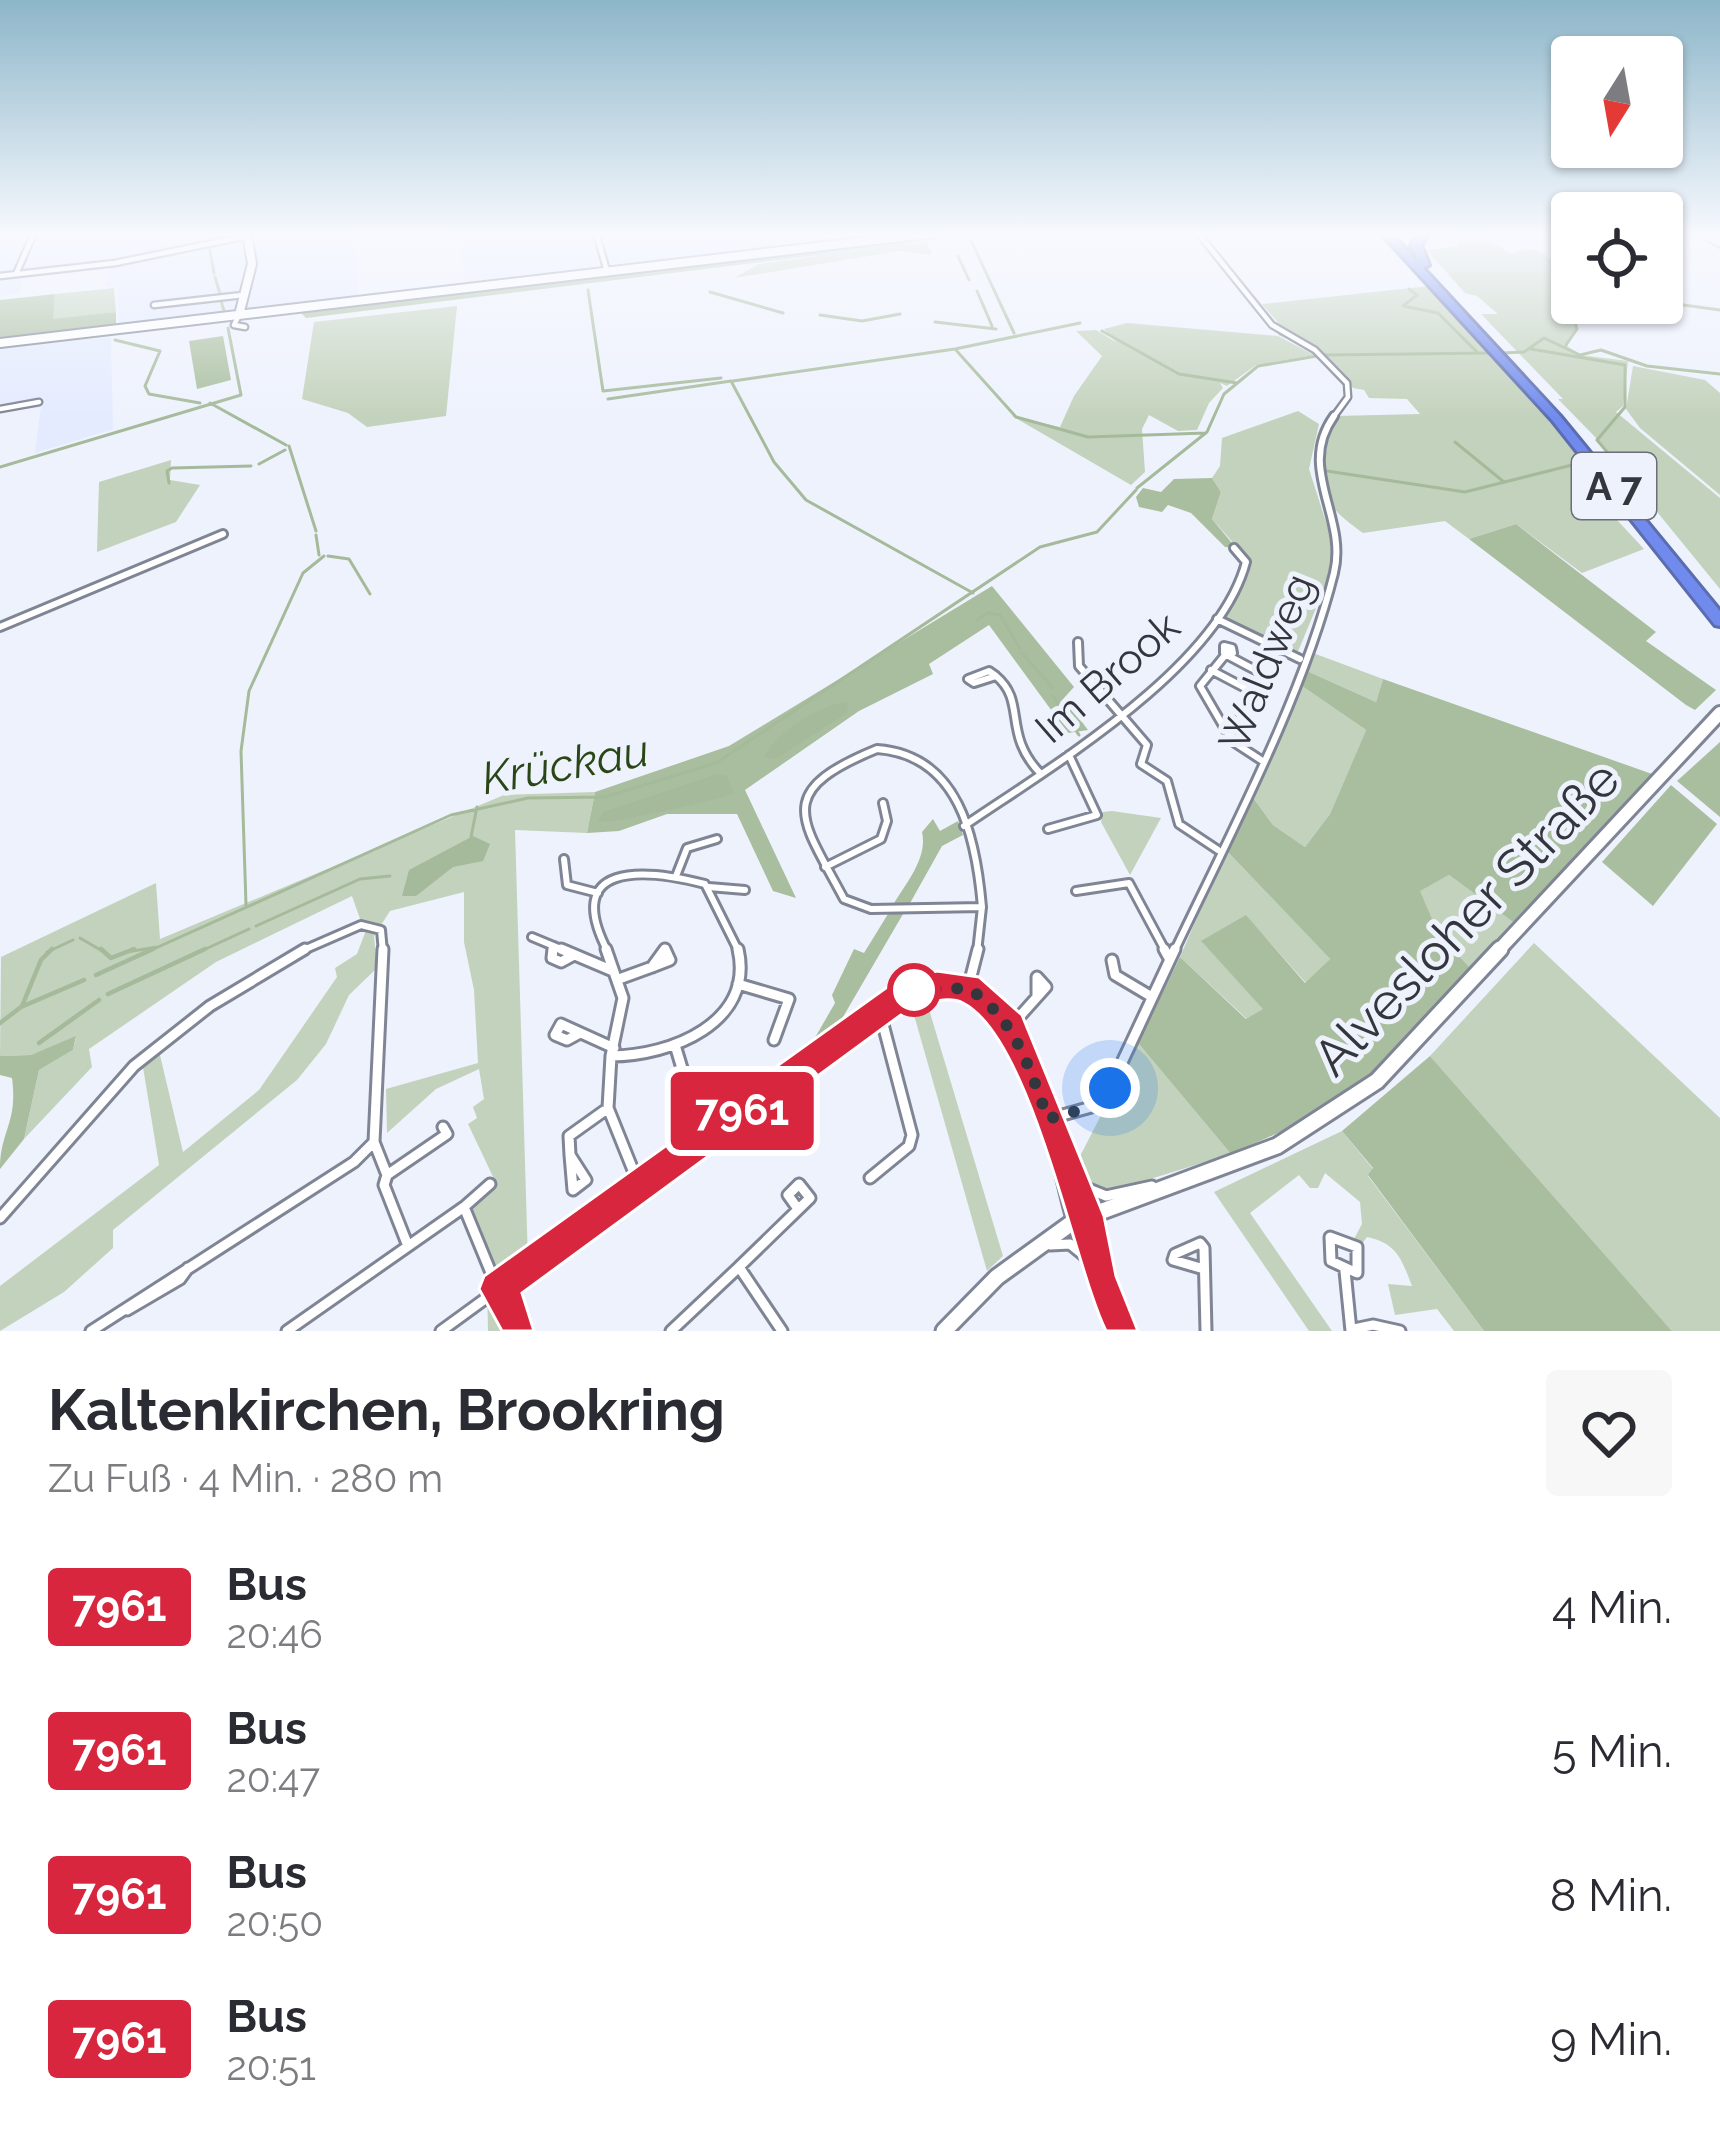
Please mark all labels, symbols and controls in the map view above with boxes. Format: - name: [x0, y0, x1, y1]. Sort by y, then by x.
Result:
- north arrow: [1551, 36, 1683, 168]
- map controls: [1551, 36, 1683, 324]
- button: locate: [1551, 192, 1683, 324]
- road number: A 7: [1572, 453, 1656, 519]
- street label: Waldweg: [1209, 567, 1324, 758]
- street label: Im Brook: [1026, 602, 1189, 753]
- water label: Krückau: [477, 724, 653, 805]
- street label: Alvesloher Straße: [1301, 749, 1631, 1087]
- unlabelled marker: [889, 965, 939, 1015]
- your location: [1080, 1058, 1140, 1118]
- line badge: 7961: [658, 1072, 826, 1150]
- text: 7961: [695, 1086, 789, 1135]
- button: heart: [1546, 1370, 1672, 1496]
- text: Kaltenkirchen, Brookring: [48, 1376, 725, 1443]
- text: Zu Fuß · 4 Min. · 280 m: [48, 1455, 443, 1501]
- text: Bus: [227, 1558, 307, 1611]
- text: 4 Min.: [1552, 1581, 1672, 1634]
- text: 7961: [72, 1582, 167, 1631]
- text: 20:46: [227, 1611, 323, 1657]
- text: Bus: [227, 1702, 307, 1755]
- text: 5 Min.: [1552, 1725, 1672, 1778]
- text: 7961: [72, 1726, 167, 1775]
- text: 20:47: [227, 1755, 320, 1801]
- text: Bus: [227, 1846, 307, 1899]
- text: 8 Min.: [1550, 1869, 1672, 1922]
- text: 7961: [72, 1870, 167, 1919]
- text: 20:50: [227, 1899, 323, 1945]
- text: Bus: [227, 1990, 307, 2043]
- text: 9 Min.: [1550, 2013, 1672, 2066]
- text: 7961: [72, 2014, 167, 2063]
- text: 20:51: [227, 2043, 316, 2089]

